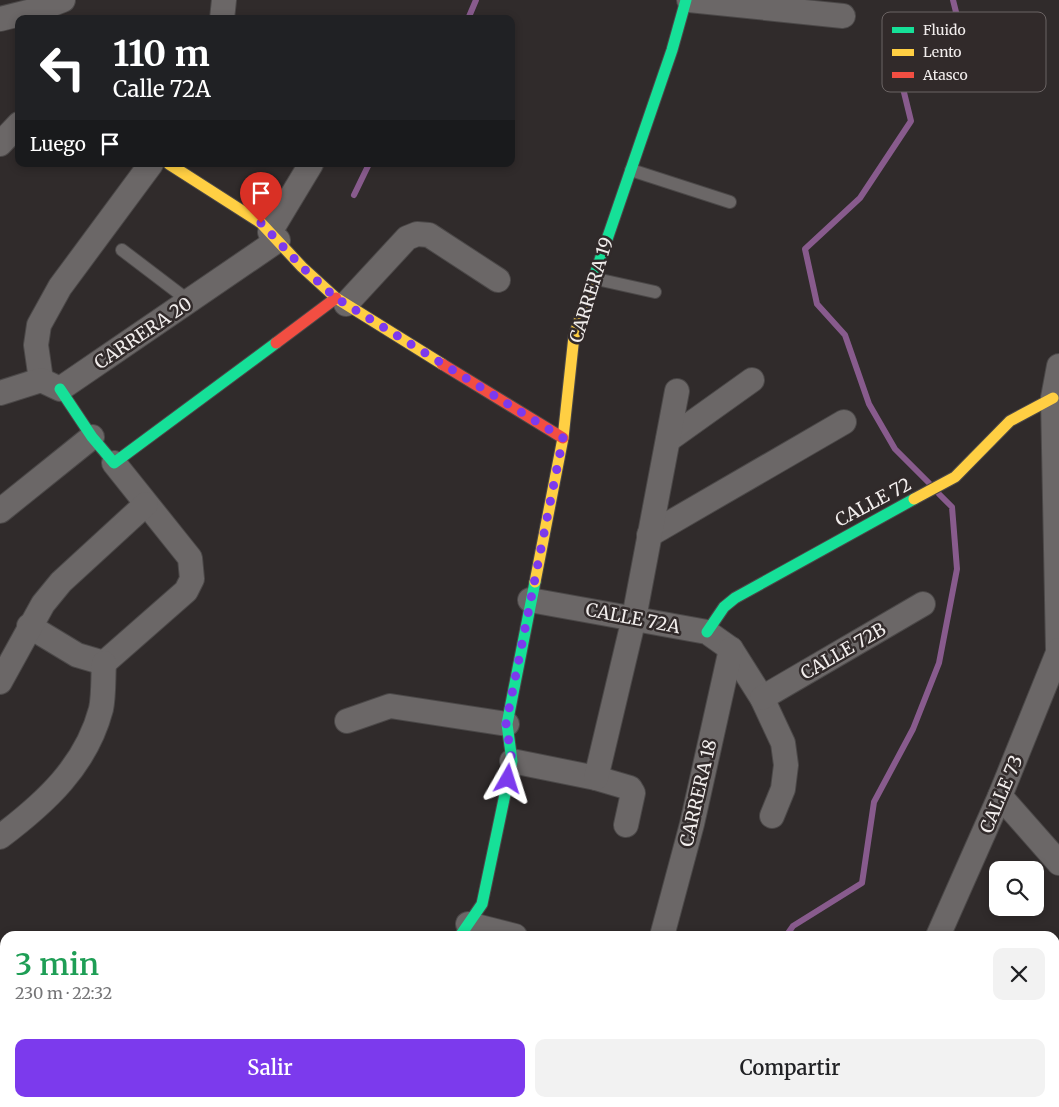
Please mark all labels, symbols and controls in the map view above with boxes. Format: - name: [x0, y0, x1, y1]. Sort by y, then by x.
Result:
- legend: [882, 12, 1046, 92]
- text: Fluido: [923, 21, 966, 39]
- text: 110 m: [113, 32, 210, 76]
- icon: left: [30, 35, 95, 100]
- text: Lento: [923, 43, 962, 61]
- text: Atasco: [922, 66, 968, 84]
- text: Calle 72A: [113, 75, 211, 103]
- icon: arrive: [96, 130, 124, 158]
- text: Luego: [30, 132, 86, 156]
- pin: [240, 172, 282, 223]
- icon: arrive: [247, 179, 275, 207]
- street label: CARRERA 19: [564, 234, 618, 346]
- street label: CARRERA 20: [90, 292, 196, 374]
- street label: CALLE 72: [831, 472, 915, 532]
- street label: CALLE 72A: [584, 598, 682, 638]
- street label: CALLE 72B: [796, 617, 890, 685]
- street label: CARRERA 18: [674, 737, 722, 849]
- position arrow: [481, 752, 533, 804]
- street label: CALLE 73: [974, 752, 1028, 836]
- map controls: [989, 861, 1044, 916]
- button: search: [989, 861, 1044, 916]
- text: 3 min: [15, 945, 99, 983]
- button: close: [993, 948, 1045, 1000]
- text: 230 m · 22:32: [15, 983, 112, 1003]
- button: Salir: [15, 1039, 525, 1097]
- button: Compartir: [535, 1039, 1045, 1097]

